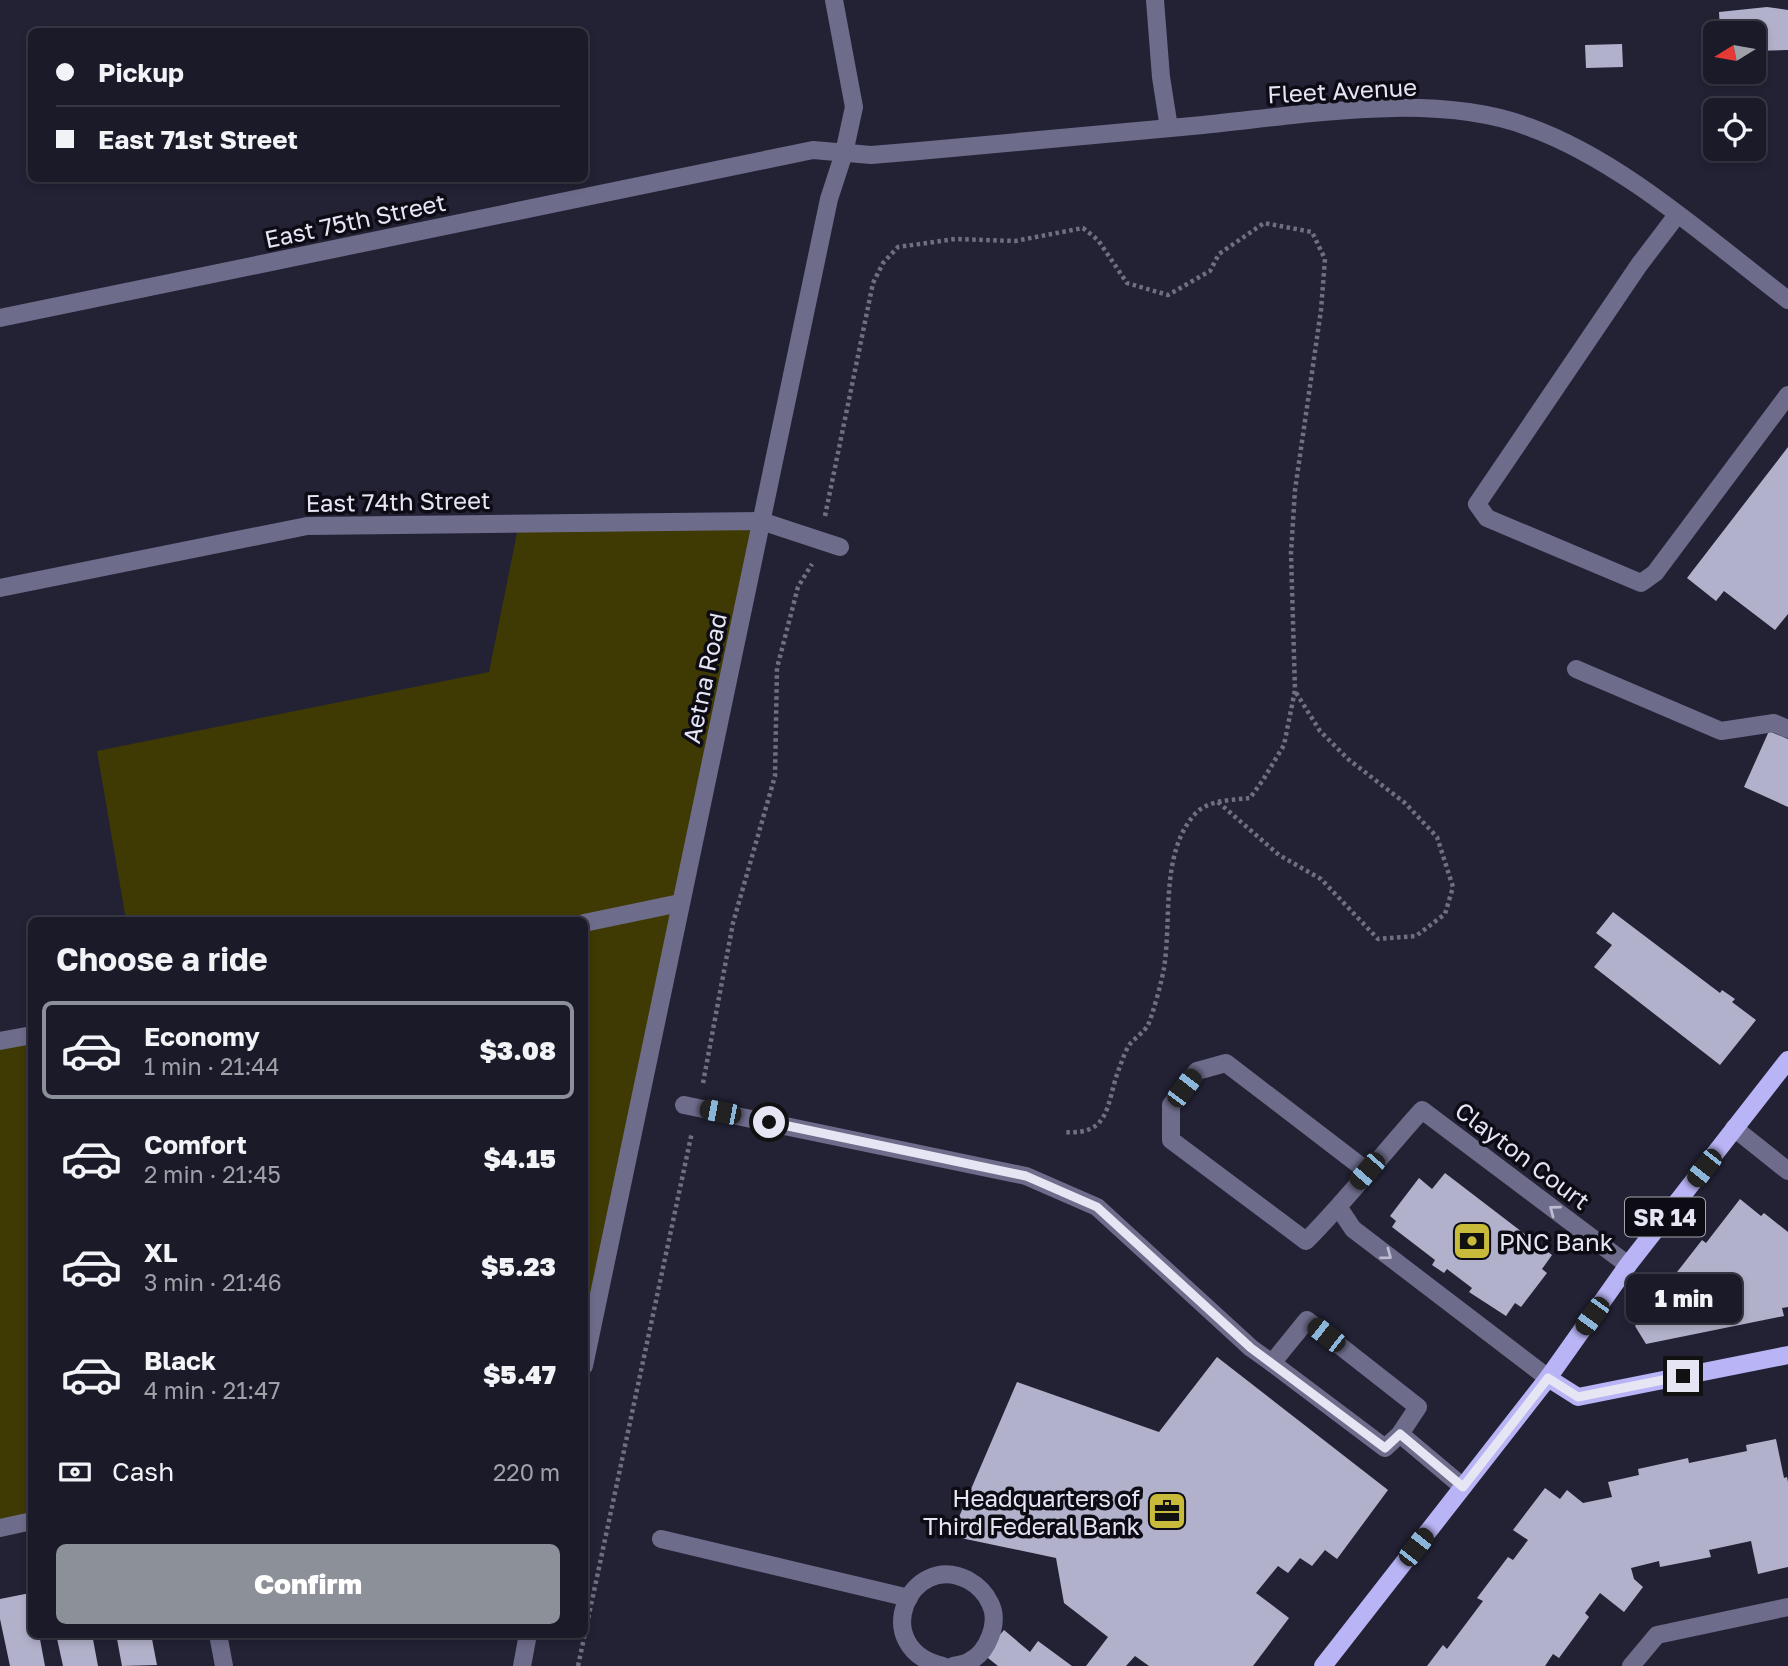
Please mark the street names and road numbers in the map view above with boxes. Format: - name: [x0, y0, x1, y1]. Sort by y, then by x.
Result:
- street label: Fleet Avenue: [1266, 72, 1418, 108]
- street label: East 75th Street: [262, 187, 448, 253]
- street label: East 74th Street: [305, 485, 491, 517]
- street label: Aetna Road: [676, 610, 732, 746]
- street label: Clayton Court: [1450, 1095, 1596, 1215]
- road number: SR 14: [1625, 1198, 1705, 1236]

